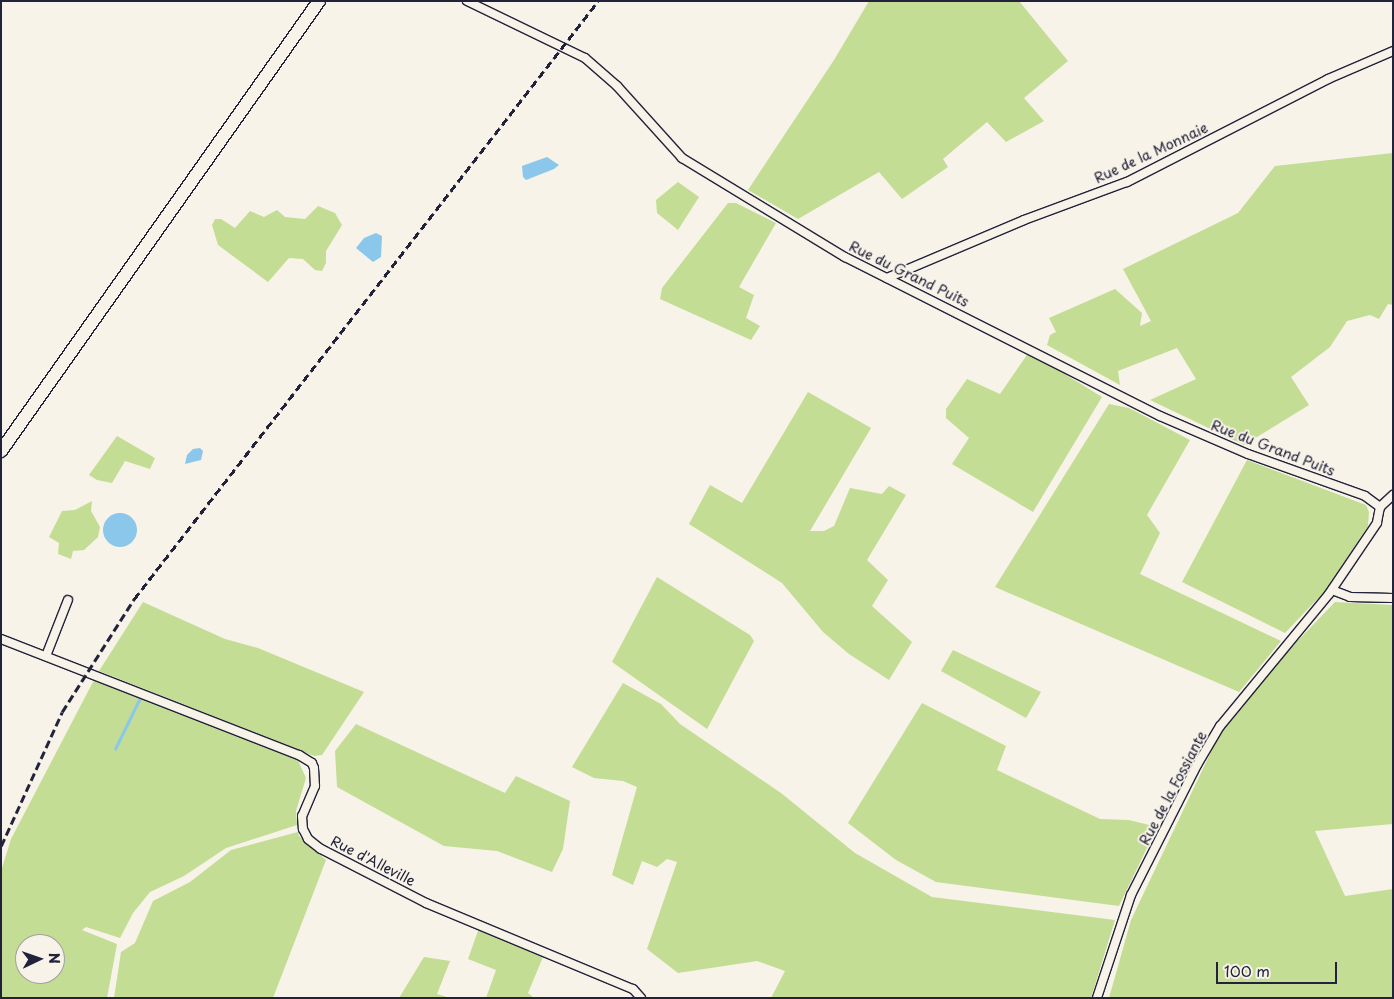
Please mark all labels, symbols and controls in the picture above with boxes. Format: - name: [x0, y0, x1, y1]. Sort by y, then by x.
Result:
- street label: Rue de la Monnaie: [1090, 119, 1212, 187]
- street label: Rue du Grand Puits: [846, 237, 972, 311]
- street label: Rue du Grand Puits: [1208, 416, 1338, 480]
- street label: Rue de la Fossiante: [1135, 727, 1211, 849]
- street label: Rue d'Alleville: [327, 832, 419, 890]
- north arrow: [15, 934, 65, 984]
- text: N: [44, 952, 65, 964]
- scale bar: [1219, 952, 1340, 984]
- text: 100 m: [1224, 959, 1270, 982]

